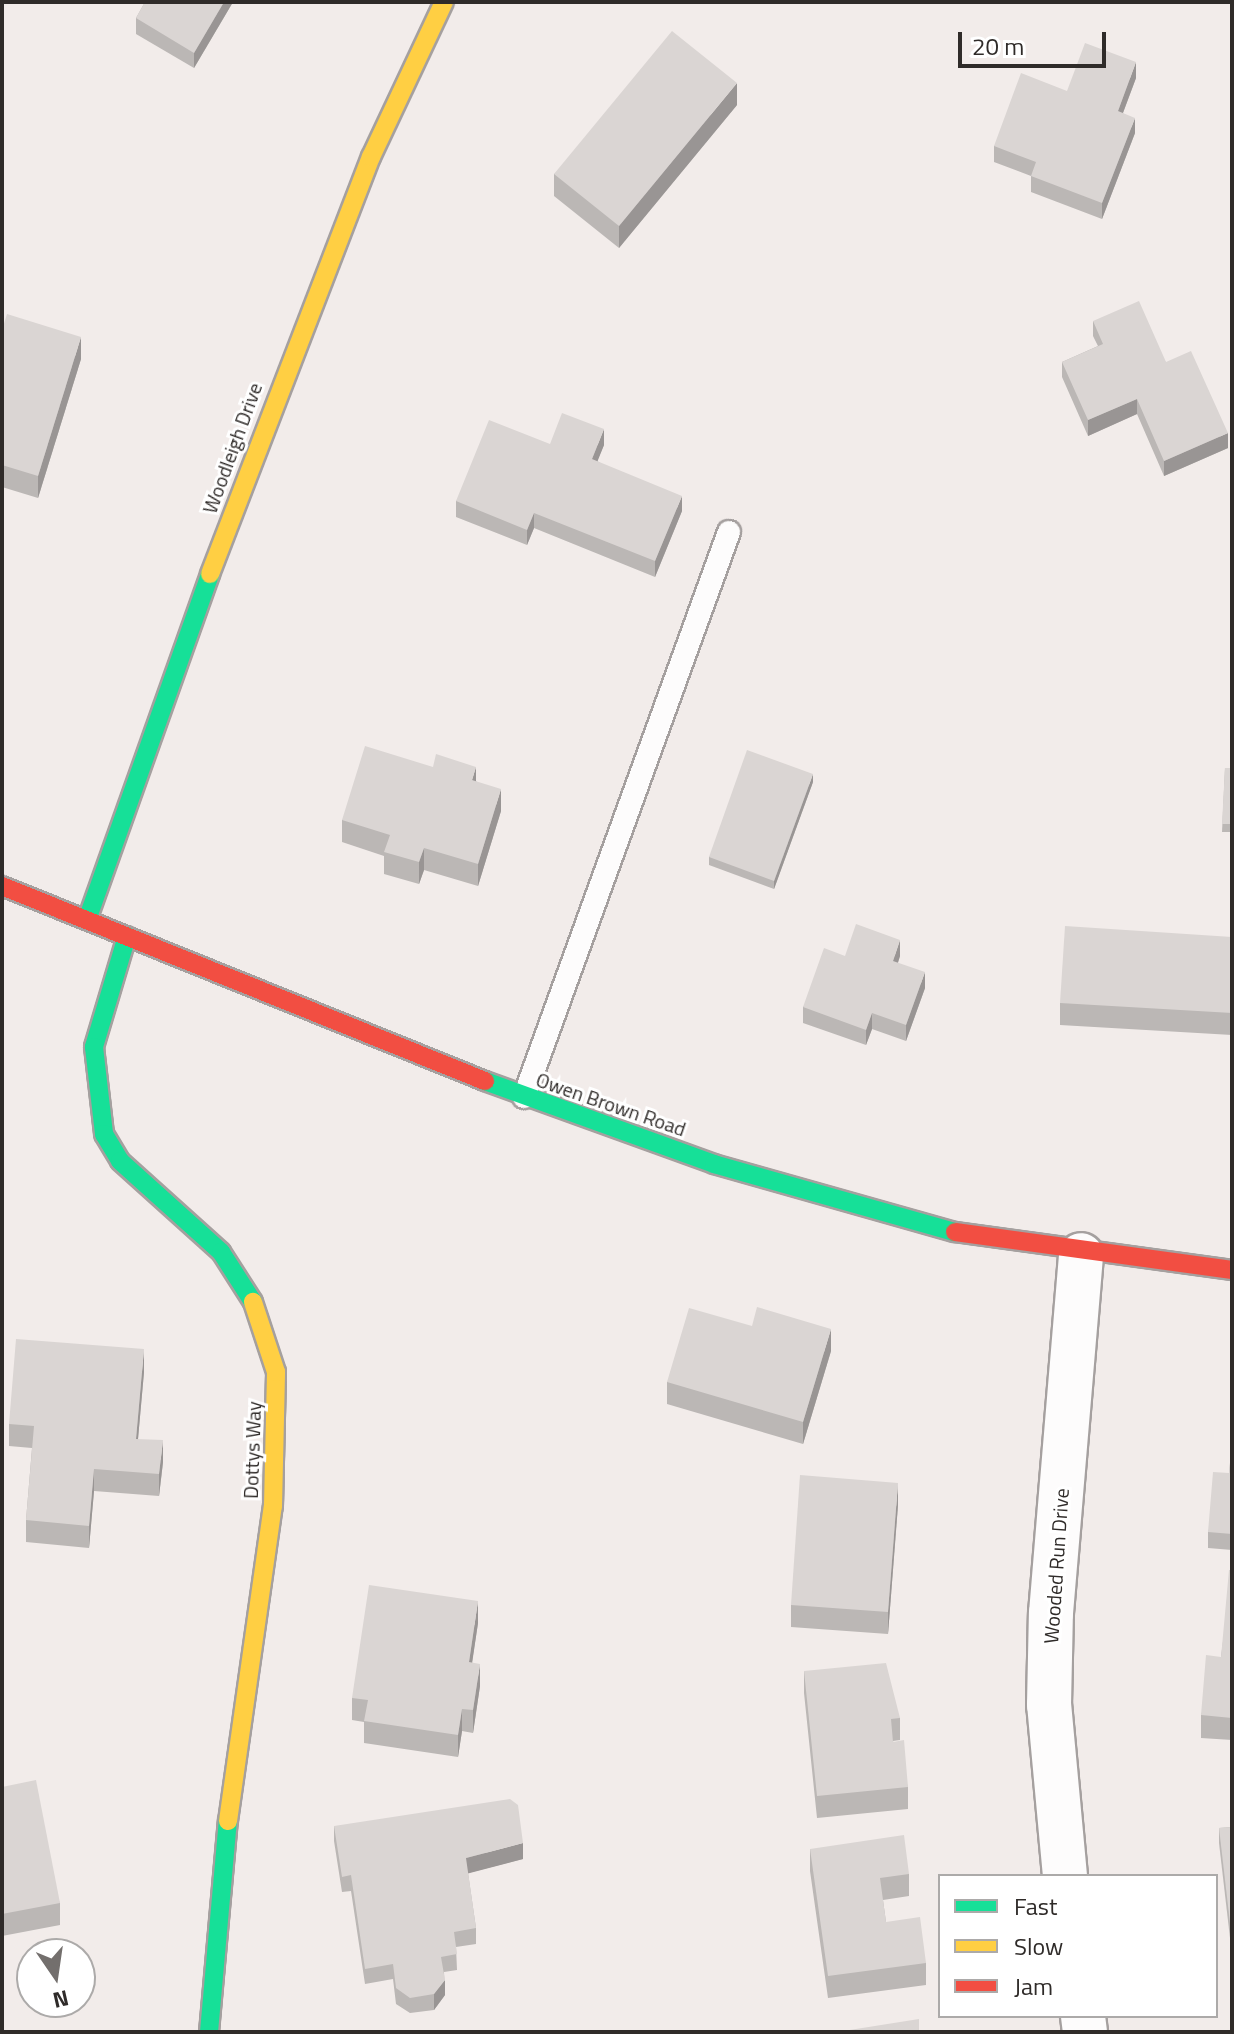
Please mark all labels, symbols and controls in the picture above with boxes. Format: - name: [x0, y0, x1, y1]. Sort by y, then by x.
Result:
- scale bar: [962, 16, 1110, 66]
- text: 20 m: [972, 28, 1024, 64]
- street label: Woodleigh Drive: [197, 379, 267, 517]
- street label: Owen Brown Road: [533, 1067, 689, 1141]
- street label: Dottys Way: [238, 1401, 266, 1499]
- street label: Wooded Run Drive: [1039, 1487, 1073, 1645]
- legend: [938, 1874, 1218, 2018]
- text: Fast: [1014, 1888, 1057, 1924]
- text: Slow: [1014, 1928, 1063, 1964]
- north arrow: [16, 1938, 96, 2018]
- text: Jam: [1014, 1968, 1053, 2004]
- text: N: [50, 1981, 72, 2018]

